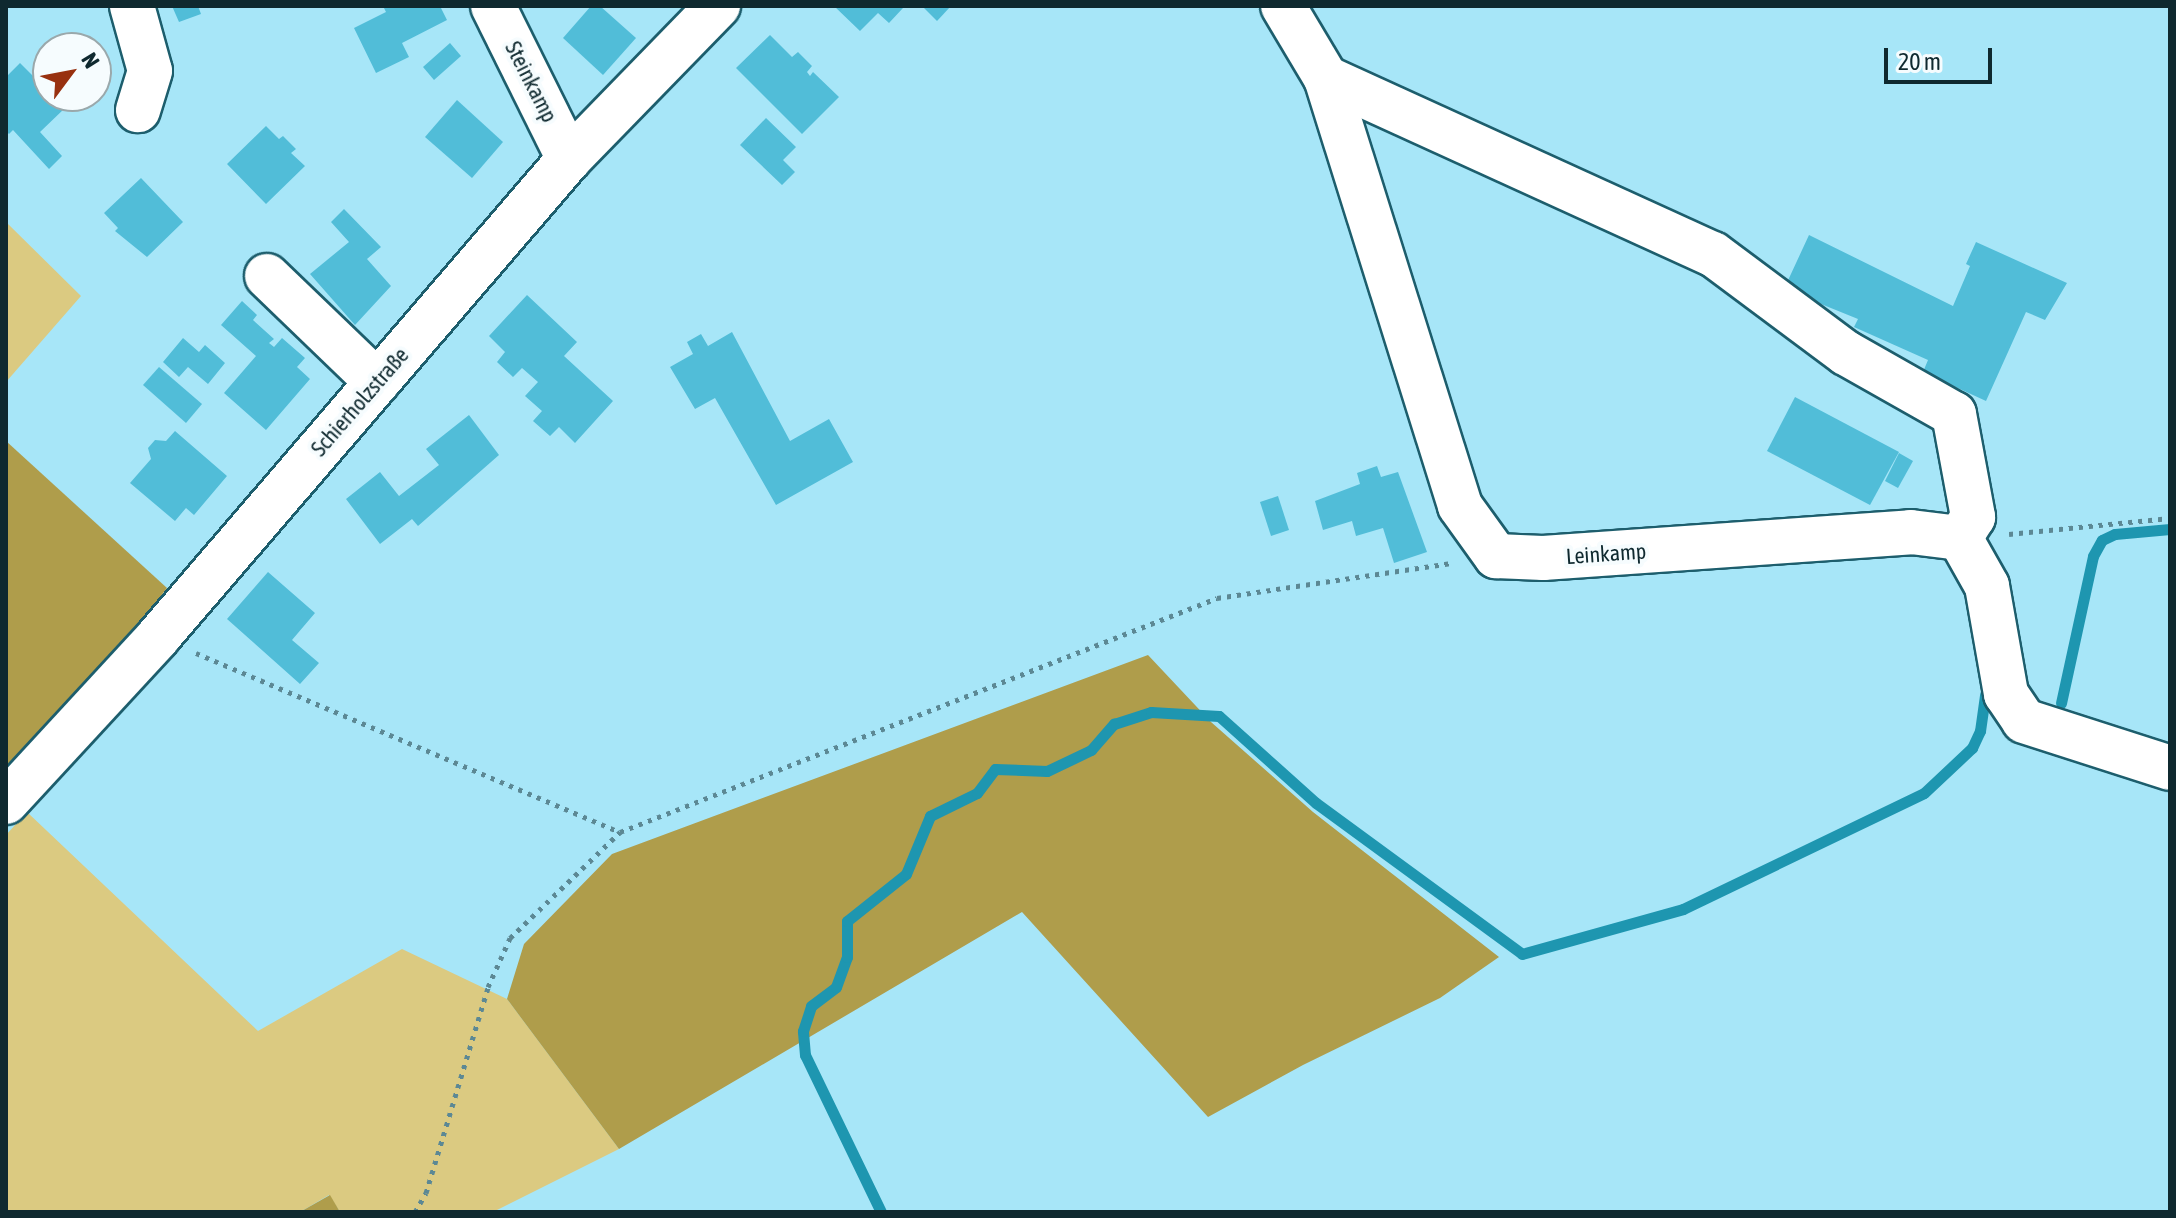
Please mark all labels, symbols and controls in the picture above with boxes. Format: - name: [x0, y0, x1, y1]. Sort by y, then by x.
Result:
- north arrow: [32, 32, 112, 112]
- scale bar: [1888, 32, 1996, 82]
- street label: Steinkamp: [499, 37, 563, 127]
- text: N: [76, 48, 105, 73]
- text: 20 m: [1898, 48, 1941, 75]
- street label: Schierholzstraße: [306, 342, 414, 462]
- street label: Leinkamp: [1565, 538, 1647, 570]

